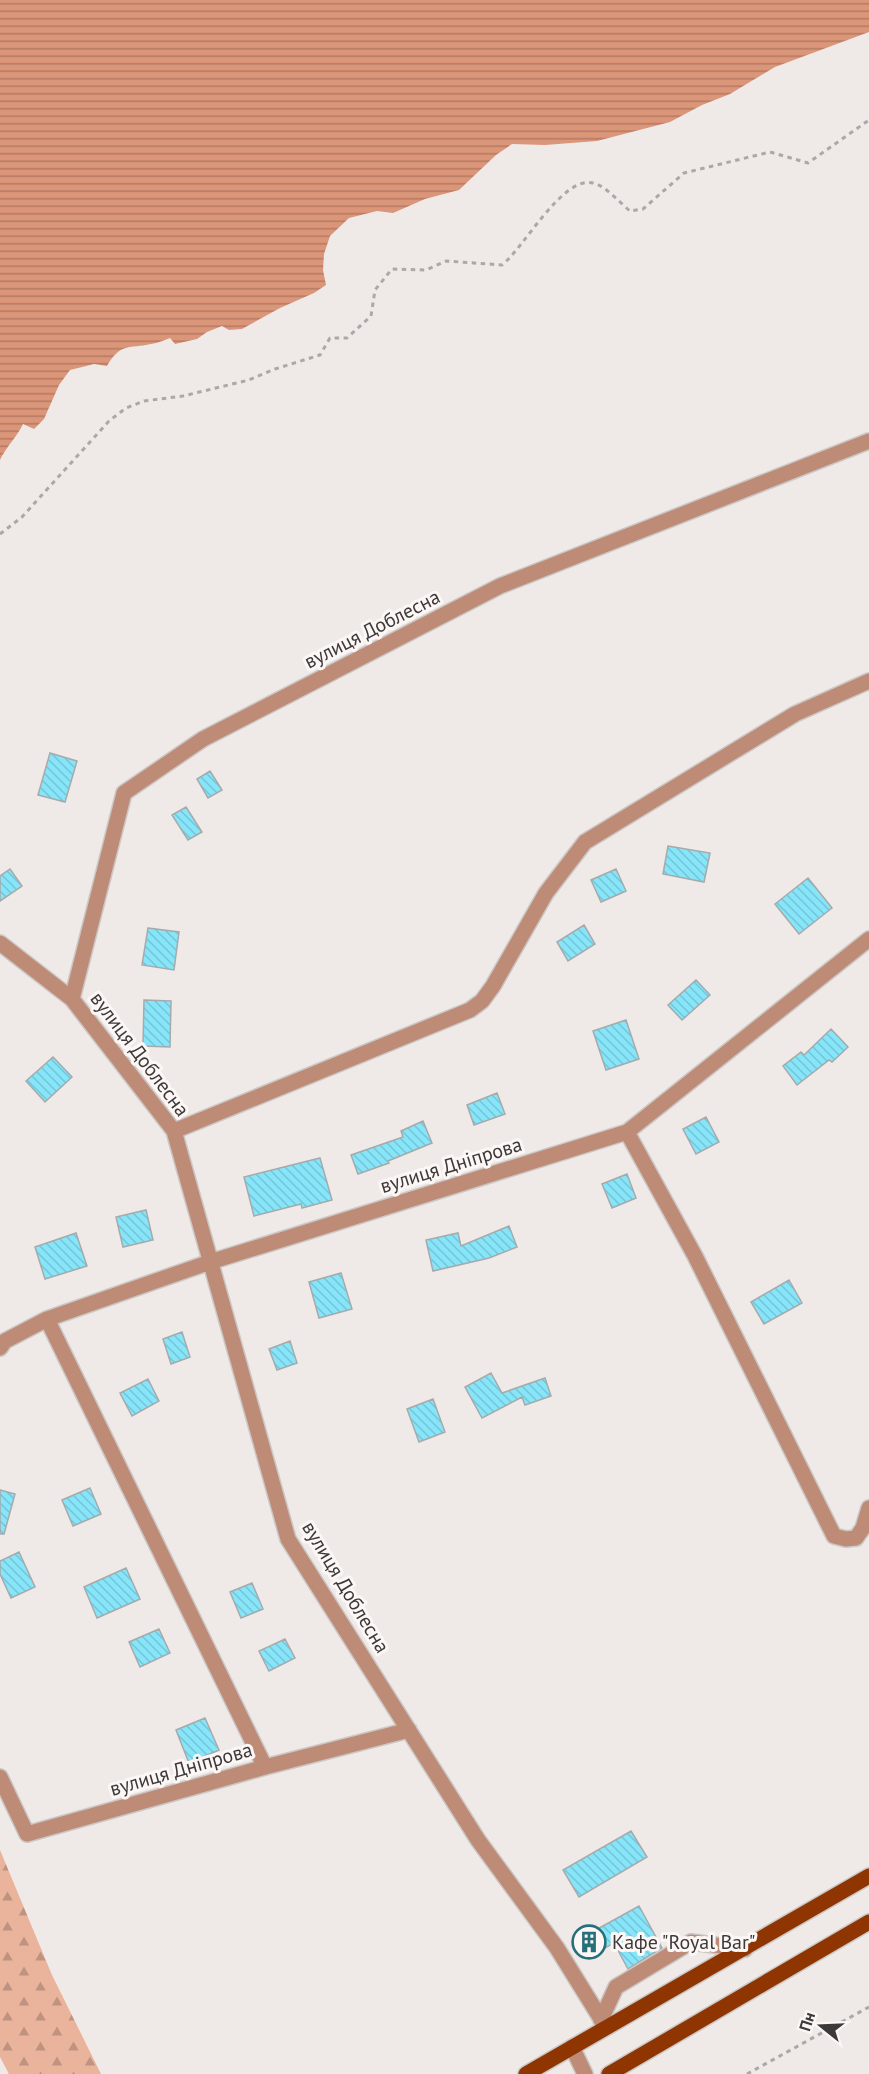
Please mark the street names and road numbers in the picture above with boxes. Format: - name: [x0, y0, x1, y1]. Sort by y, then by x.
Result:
- street label: вулиця Доблесна: [300, 584, 444, 674]
- street label: вулиця Доблесна: [85, 987, 195, 1121]
- street label: вулиця Дніпрова: [377, 1131, 525, 1199]
- street label: вулиця Доблесна: [296, 1516, 396, 1658]
- street label: вулиця Дніпрова: [107, 1736, 255, 1802]

